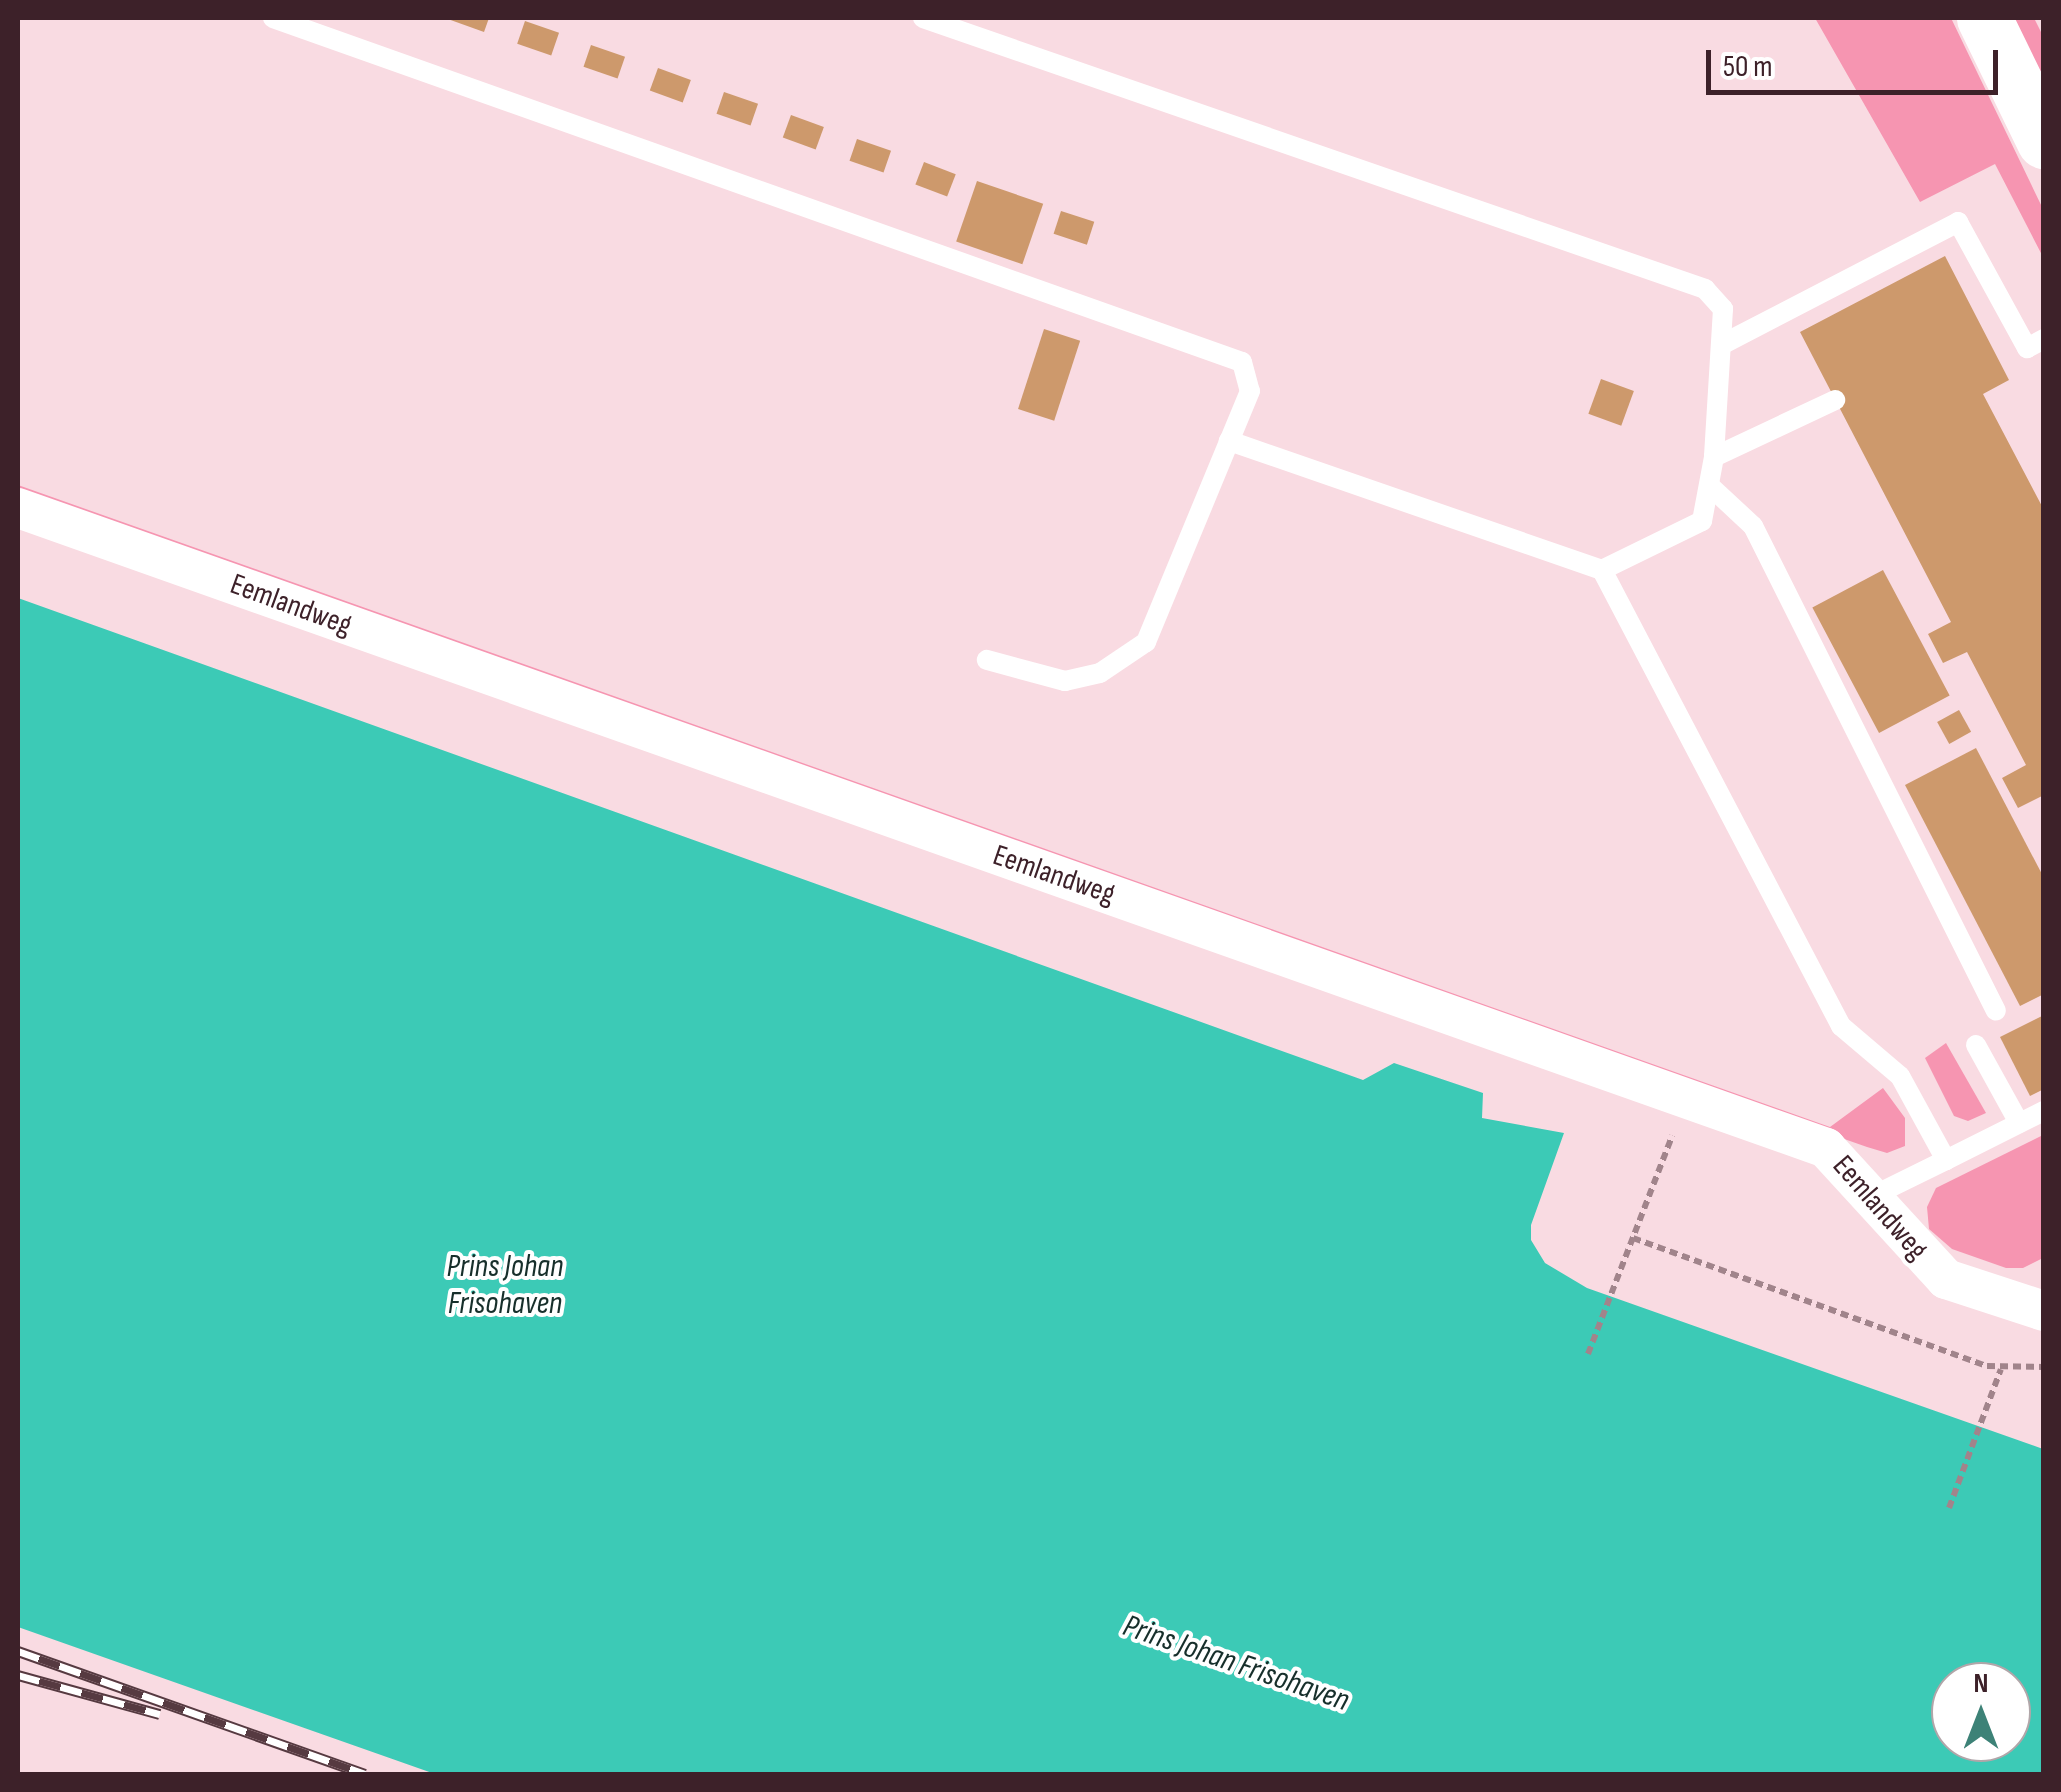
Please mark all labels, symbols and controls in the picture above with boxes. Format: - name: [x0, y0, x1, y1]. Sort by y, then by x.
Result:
- scale bar: [1711, 30, 2004, 92]
- text: 50 m: [1723, 49, 1772, 85]
- street label: Eemlandweg: [225, 566, 357, 644]
- street label: Eemlandweg: [988, 837, 1120, 913]
- street label: Eemlandweg: [1825, 1148, 1935, 1268]
- water label: Prins Johan Frisohaven: [447, 1249, 563, 1324]
- water label: Prins Johan Frisohaven: [1118, 1607, 1354, 1721]
- north arrow: [1931, 1662, 2031, 1762]
- text: N: [1974, 1667, 1988, 1700]

